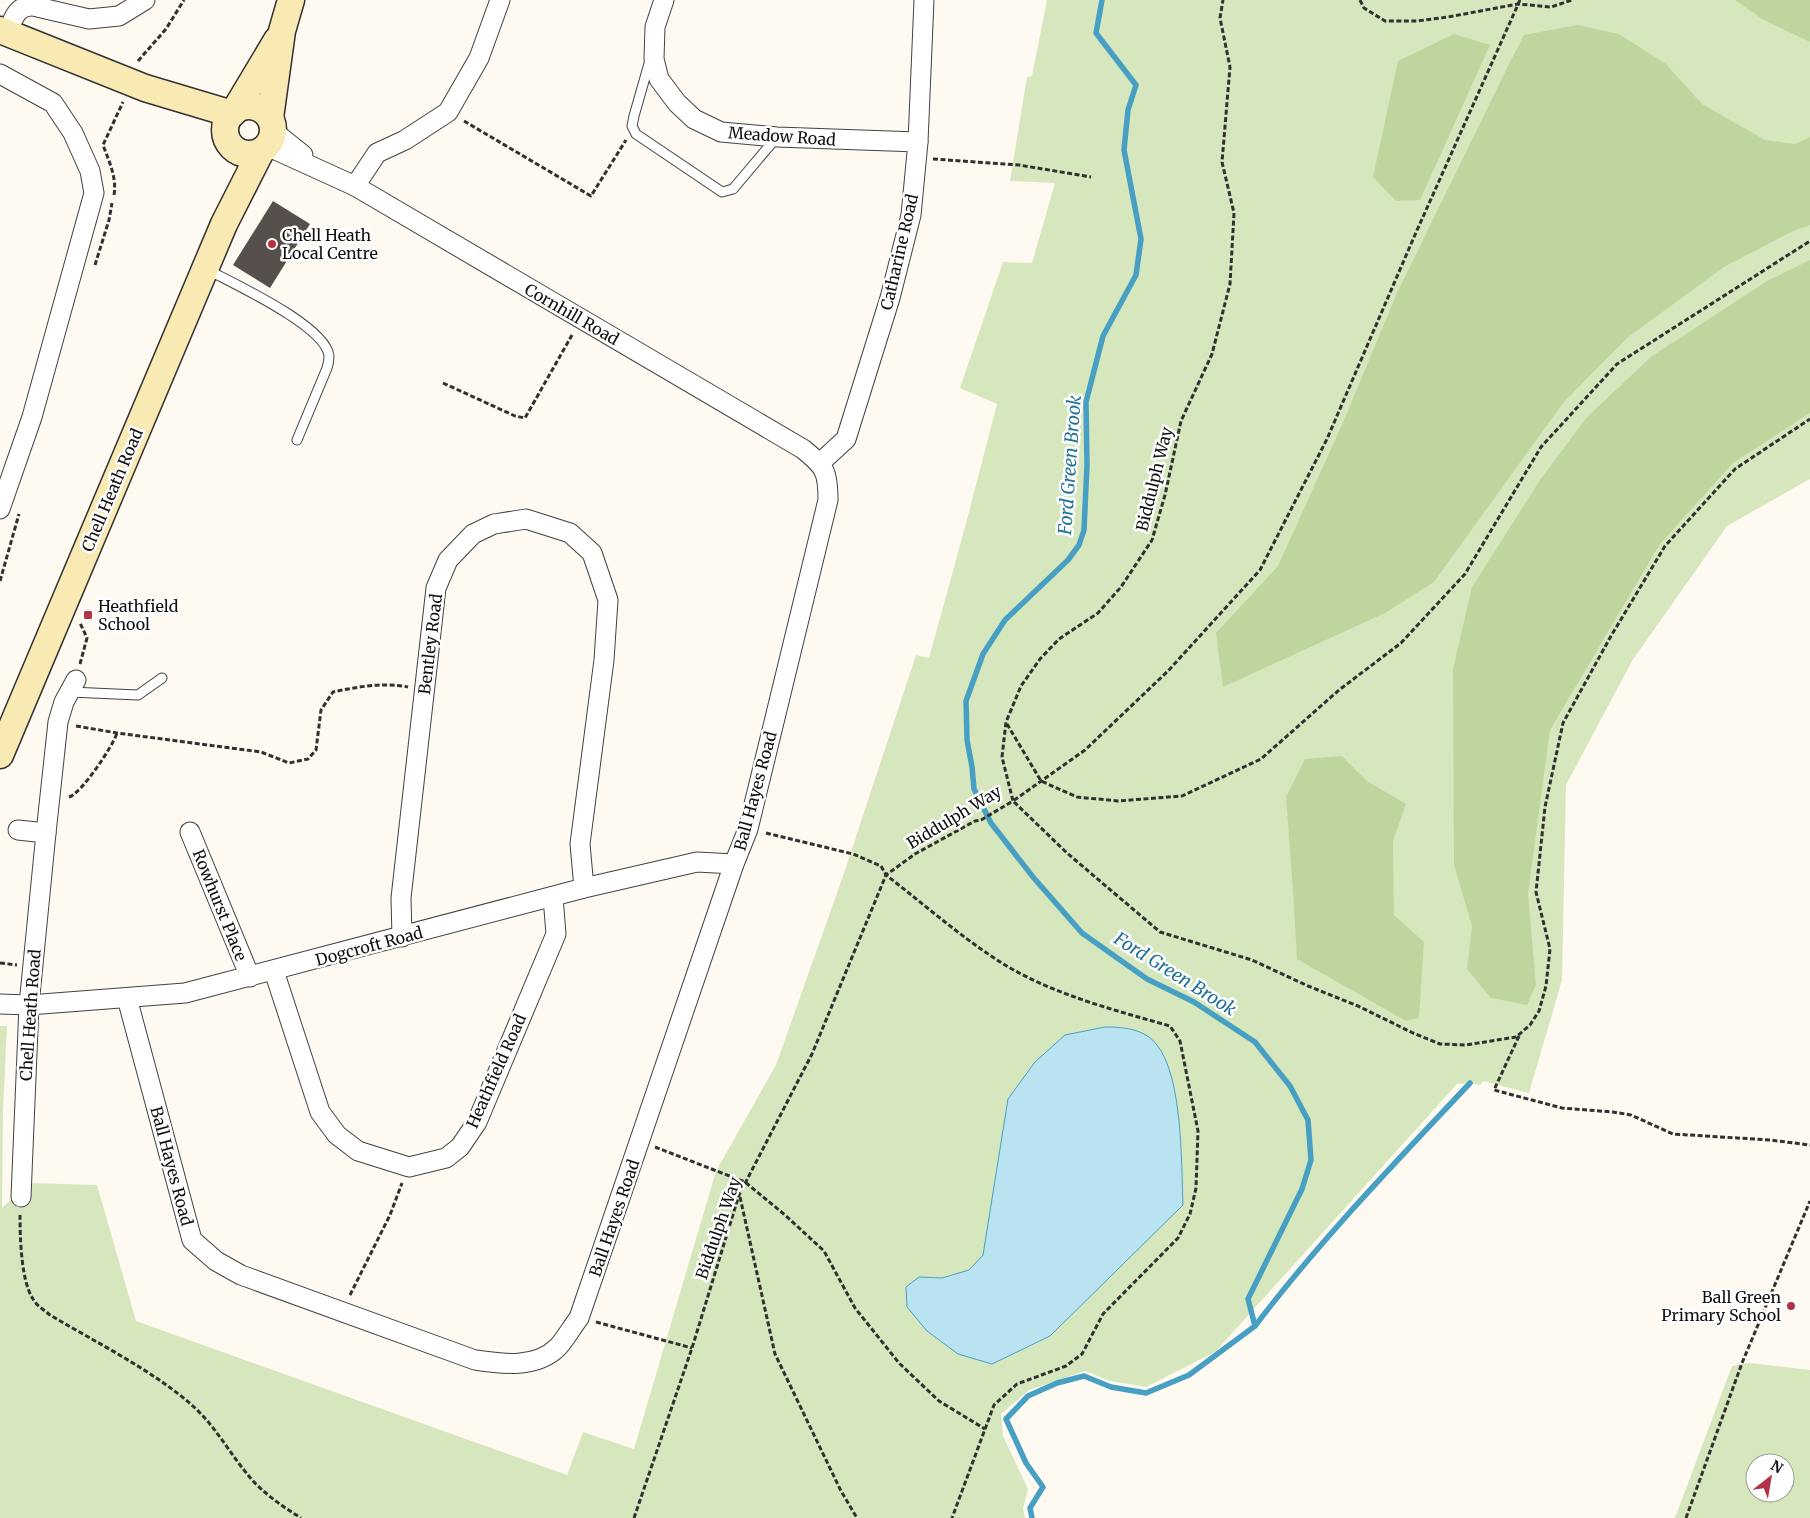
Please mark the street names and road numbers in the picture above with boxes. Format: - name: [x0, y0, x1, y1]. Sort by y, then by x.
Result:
- street label: Meadow Road: [727, 122, 837, 150]
- street label: Catharine Road: [876, 192, 922, 312]
- street label: Cornhill Road: [521, 279, 623, 349]
- street label: Biddulph Way: [1131, 424, 1177, 533]
- street label: Chell Heath Road: [77, 425, 147, 555]
- street label: Bentley Road: [414, 592, 446, 696]
- street label: Ball Hayes Road: [729, 729, 781, 853]
- street label: Biddulph Way: [903, 781, 1005, 853]
- street label: Rowhurst Place: [189, 846, 251, 964]
- street label: Dogcroft Road: [313, 922, 425, 970]
- street label: Chell Heath Road: [15, 948, 45, 1081]
- street label: Heathfield Road: [462, 1010, 530, 1131]
- street label: Ball Hayes Road: [146, 1104, 198, 1228]
- street label: Ball Hayes Road: [585, 1156, 644, 1279]
- street label: Biddulph Way: [691, 1174, 745, 1282]

